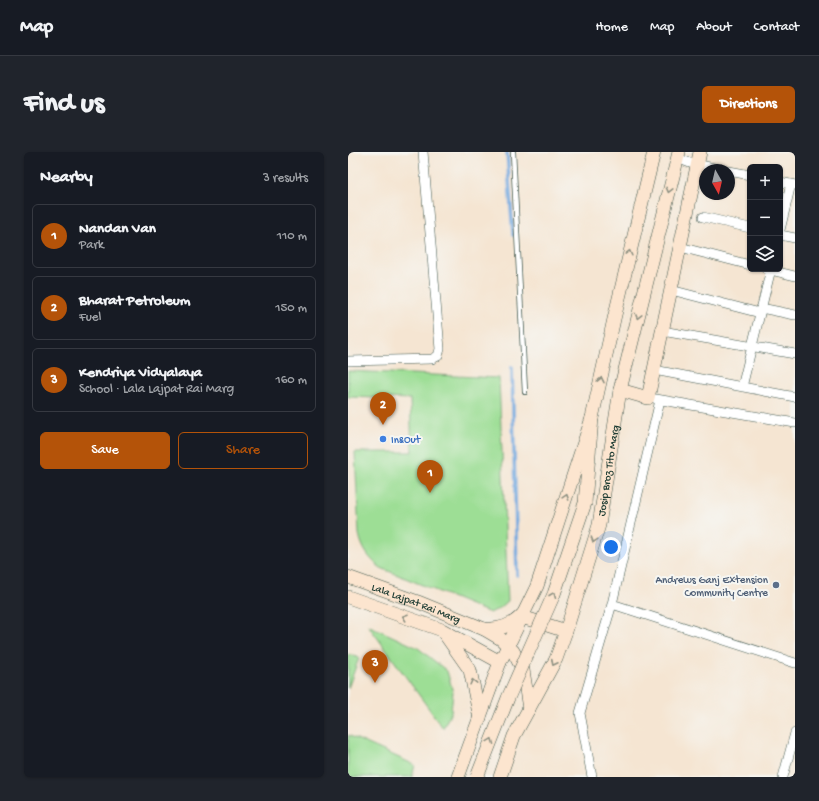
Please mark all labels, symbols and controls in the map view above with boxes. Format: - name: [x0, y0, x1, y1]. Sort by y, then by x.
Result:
- text: Map: [20, 16, 53, 39]
- text: Home: [596, 19, 628, 36]
- text: Map: [650, 19, 674, 36]
- text: About: [696, 19, 732, 36]
- text: Contact: [754, 19, 799, 36]
- button: Directions: [702, 86, 795, 123]
- text: Find us: [24, 88, 104, 121]
- north arrow: [699, 164, 735, 200]
- map controls: [747, 164, 783, 272]
- button: +: [747, 164, 783, 200]
- text: Nearby: [40, 168, 93, 188]
- text: 3 results: [263, 171, 308, 186]
- one-way arrow: [666, 187, 674, 193]
- button: −: [747, 200, 783, 236]
- text: Nandan Van: [79, 220, 156, 238]
- text: 1: [51, 229, 57, 244]
- text: 110 m: [277, 229, 307, 244]
- button: layers: [747, 236, 783, 272]
- text: Park: [79, 238, 104, 253]
- one-way arrow: [625, 250, 633, 256]
- text: Bharat Petroleum: [79, 292, 190, 310]
- text: 2: [51, 301, 57, 316]
- text: 150 m: [275, 301, 307, 316]
- text: Fuel: [79, 310, 101, 325]
- one-way arrow: [635, 313, 643, 319]
- text: Kendriya Vidyalaya: [79, 364, 202, 382]
- text: 3: [51, 373, 57, 388]
- text: 160 m: [275, 373, 307, 388]
- one-way arrow: [596, 377, 604, 383]
- text: School · Lala Lajpat Rai Marg: [79, 382, 234, 397]
- pin: 2: [370, 392, 396, 425]
- street label: Josip Broz Tito Marg: [596, 424, 622, 517]
- button: Save: [40, 432, 170, 469]
- button: Share: [178, 432, 308, 469]
- marker: In&Out: [378, 434, 388, 444]
- place label: In&Out: [391, 435, 422, 447]
- pin: 1: [417, 460, 443, 493]
- one-way arrow: [561, 494, 570, 501]
- one-way arrow: [590, 536, 599, 543]
- your location: [601, 537, 621, 557]
- place label: Andrews Ganj Extension Community Centre: [656, 575, 769, 600]
- marker: Andrews Ganj Extension Community Centre: [771, 580, 781, 590]
- street label: Lala Lajpat Rai Marg: [370, 582, 462, 627]
- one-way arrow: [548, 592, 556, 600]
- one-way arrow: [402, 613, 409, 622]
- pin: 3: [362, 650, 388, 683]
- one-way arrow: [551, 659, 558, 666]
- one-way arrow: [469, 678, 477, 685]
- one-way arrow: [487, 737, 495, 744]

